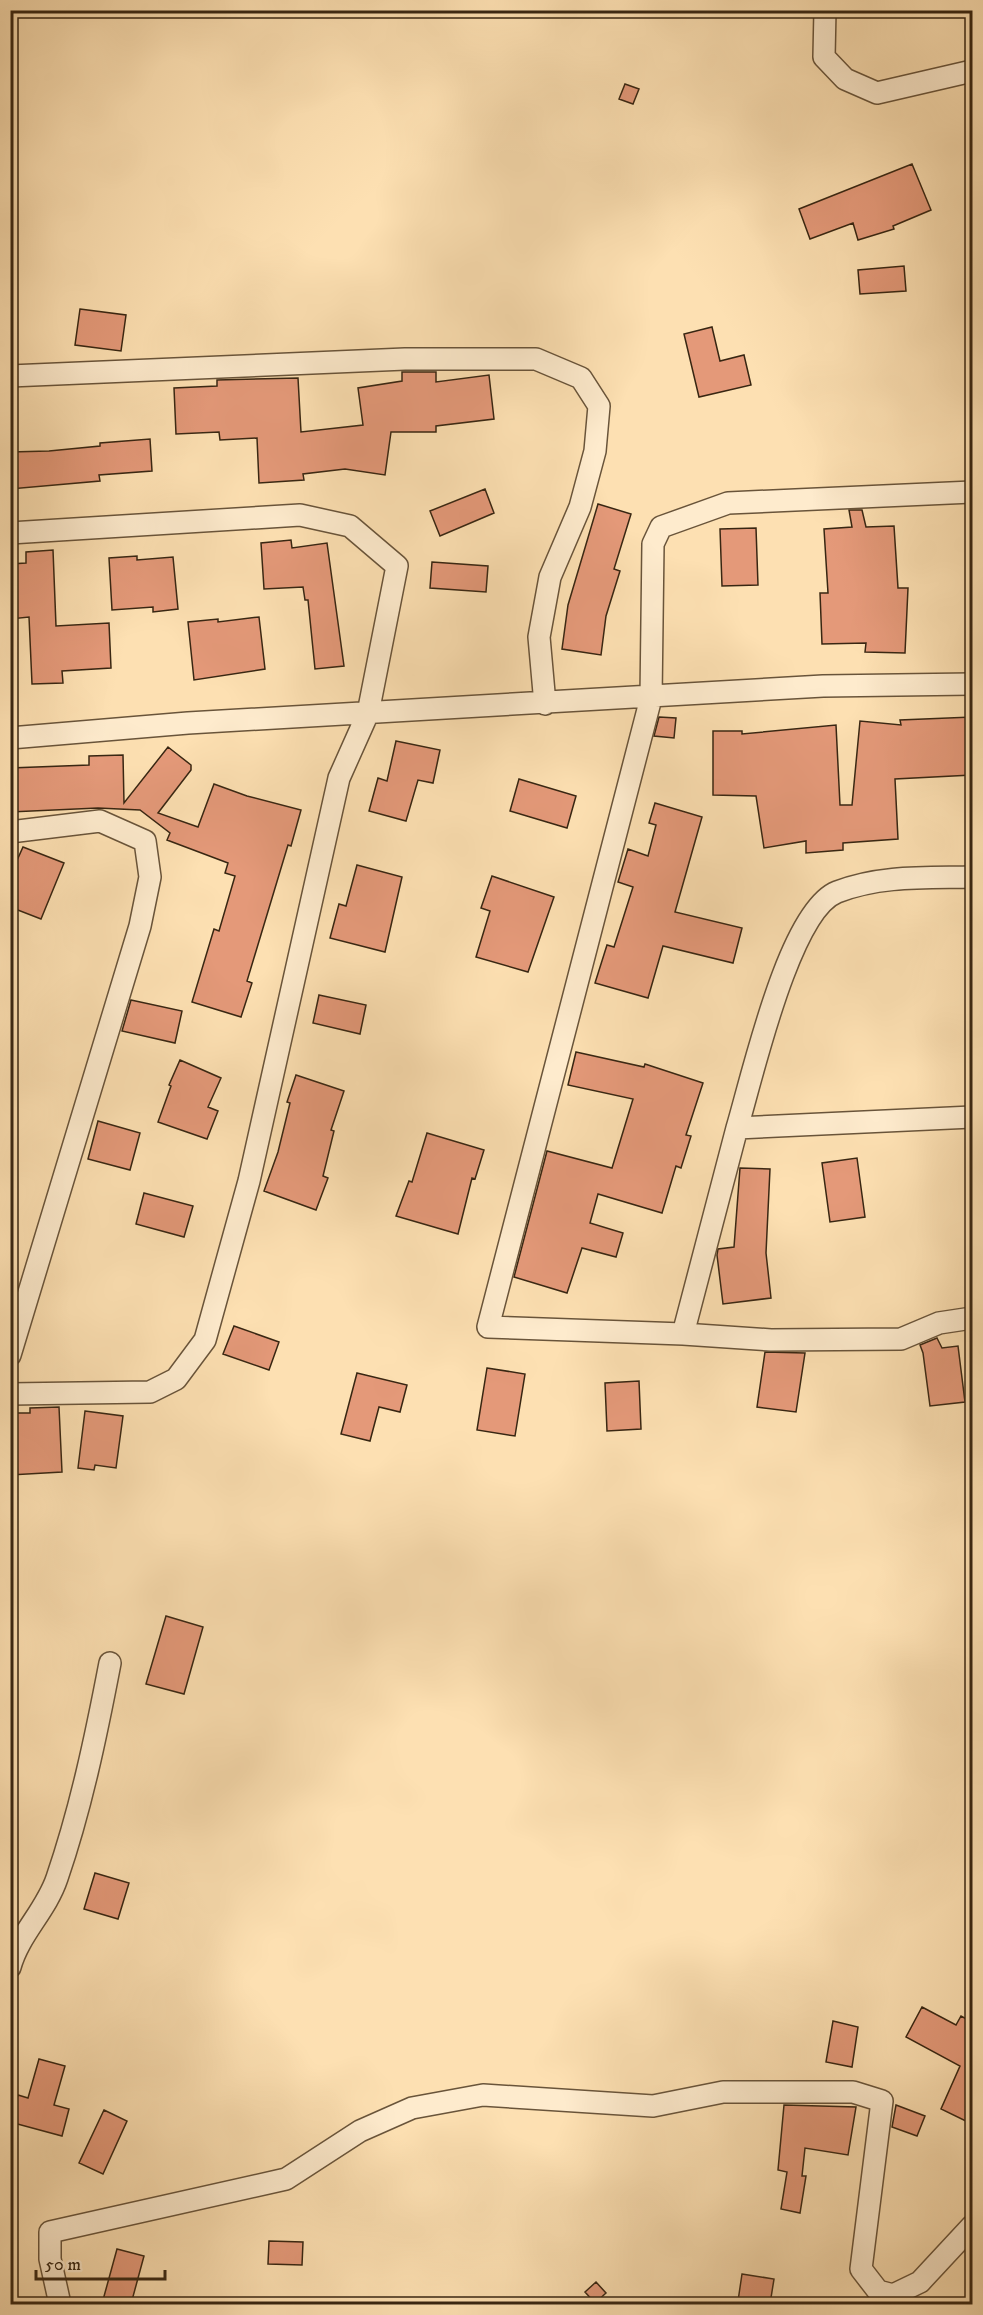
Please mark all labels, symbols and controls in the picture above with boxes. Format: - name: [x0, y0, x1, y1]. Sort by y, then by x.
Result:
- scale bar: [36, 2243, 165, 2281]
- text: 50 m: [45, 2254, 81, 2276]

